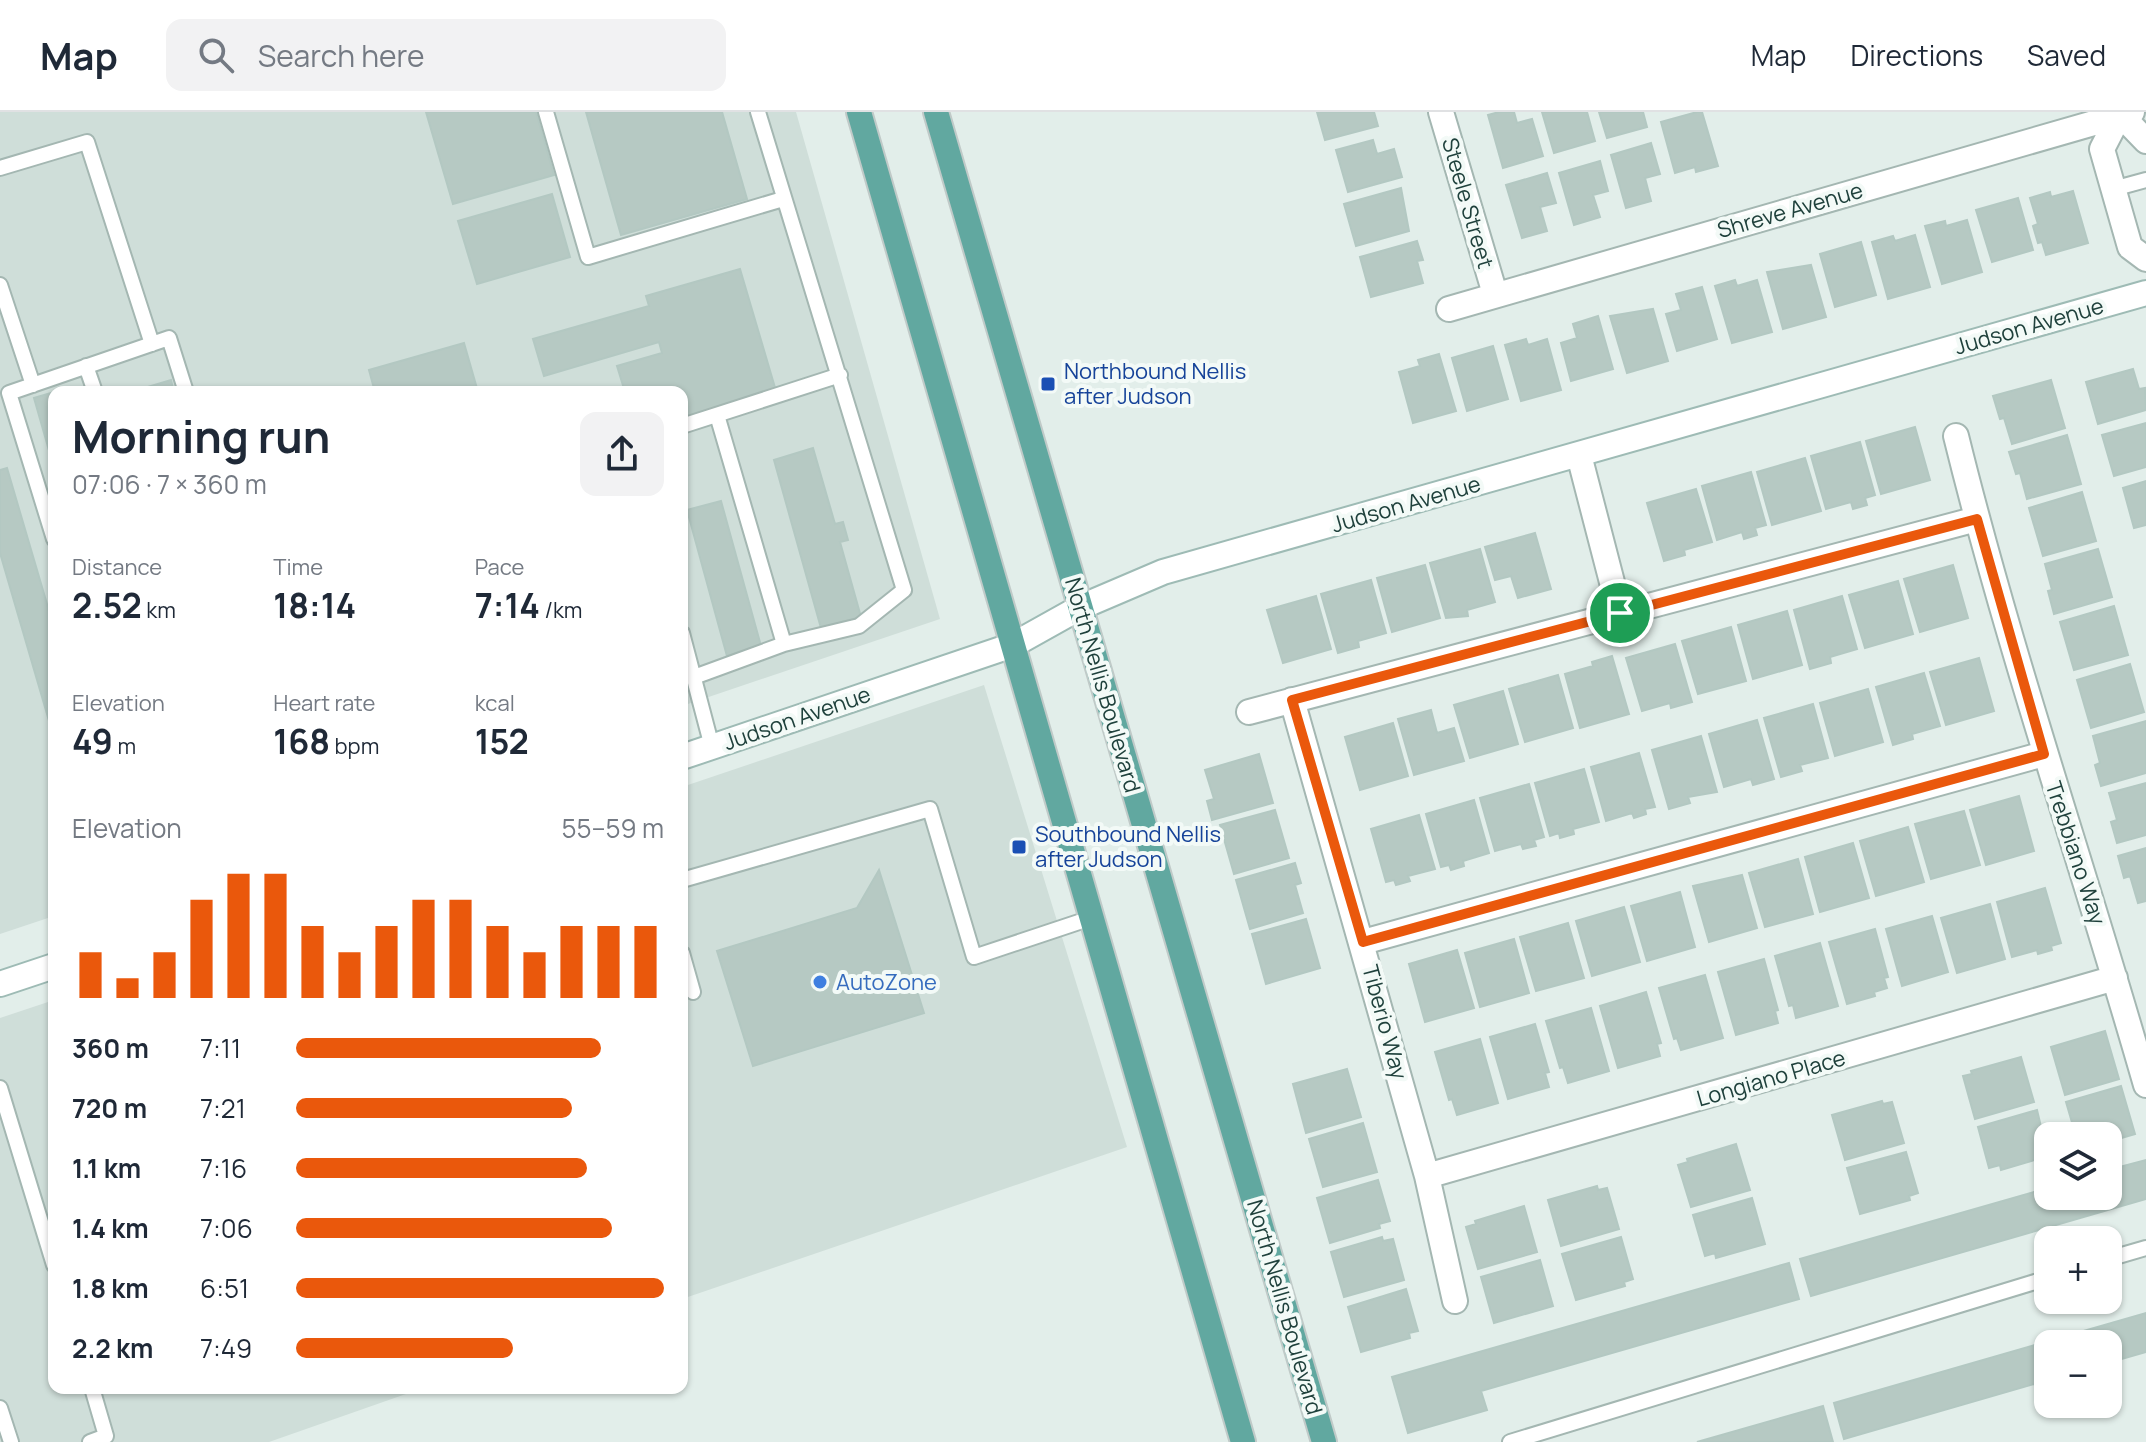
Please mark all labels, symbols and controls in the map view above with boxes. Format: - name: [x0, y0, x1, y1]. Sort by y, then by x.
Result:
- search box: [166, 19, 726, 91]
- text: Map: [40, 29, 118, 81]
- icon: search: [194, 33, 238, 77]
- text: Search here: [258, 35, 425, 76]
- text: Map: [1751, 36, 1806, 74]
- text: Directions: [1850, 36, 1983, 74]
- text: Saved: [2027, 36, 2106, 74]
- street label: Steele Street: [1435, 134, 1501, 272]
- street label: Shreve Avenue: [1714, 175, 1866, 245]
- street label: Judson Avenue: [1951, 290, 2107, 362]
- place label: Northbound Nellis after Judson: [1064, 356, 1246, 411]
- marker: Northbound Nellis after Judson: [1039, 375, 1057, 393]
- text: Morning run: [72, 406, 330, 466]
- button: share: [580, 412, 664, 496]
- text: 07:06 · 7 × 360 m: [72, 466, 267, 502]
- street label: Judson Avenue: [1328, 468, 1484, 540]
- text: Distance: [72, 552, 162, 582]
- text: Time: [273, 552, 323, 582]
- text: Pace: [475, 552, 524, 582]
- street label: North Nellis Boulevard: [1058, 574, 1148, 796]
- pin: [1586, 579, 1654, 647]
- text: 2.52: [72, 582, 142, 628]
- text: 18:14: [273, 582, 356, 628]
- text: 7:14: [475, 582, 540, 628]
- icon: arrive: [1598, 591, 1642, 635]
- text: km: [142, 595, 176, 625]
- text: /km: [540, 595, 583, 625]
- street label: Judson Avenue: [719, 679, 875, 757]
- text: Elevation: [72, 688, 165, 718]
- text: Heart rate: [273, 688, 375, 718]
- text: kcal: [475, 688, 515, 718]
- text: 49: [72, 718, 113, 764]
- text: 168: [273, 718, 330, 764]
- text: 152: [475, 718, 529, 764]
- text: m: [113, 731, 136, 761]
- text: bpm: [330, 731, 379, 761]
- street label: Trebbiano Way: [2039, 777, 2113, 929]
- text: Elevation: [72, 810, 182, 846]
- text: 55–59 m: [562, 810, 664, 846]
- place label: Southbound Nellis after Judson: [1035, 819, 1221, 874]
- marker: Southbound Nellis after Judson: [1010, 838, 1028, 856]
- street label: Tiberio Way: [1355, 961, 1415, 1083]
- place label: AutoZone: [836, 967, 937, 997]
- marker: AutoZone: [811, 973, 829, 991]
- text: 360 m: [72, 1030, 149, 1066]
- text: 7:11: [200, 1030, 241, 1066]
- street label: Longiano Place: [1693, 1042, 1849, 1114]
- text: 720 m: [72, 1090, 147, 1126]
- text: 7:21: [200, 1090, 246, 1126]
- map controls: [2034, 1122, 2122, 1418]
- button: layers: [2034, 1122, 2122, 1210]
- text: 1.1 km: [72, 1150, 141, 1186]
- text: 7:16: [200, 1150, 247, 1186]
- street label: North Nellis Boulevard: [1240, 1196, 1330, 1418]
- text: 1.4 km: [72, 1210, 149, 1246]
- text: 7:06: [200, 1210, 253, 1246]
- button: +: [2034, 1226, 2122, 1314]
- text: 1.8 km: [72, 1270, 149, 1306]
- text: 6:51: [200, 1270, 249, 1306]
- text: 2.2 km: [72, 1330, 153, 1366]
- text: 7:49: [200, 1330, 252, 1366]
- button: −: [2034, 1330, 2122, 1418]

